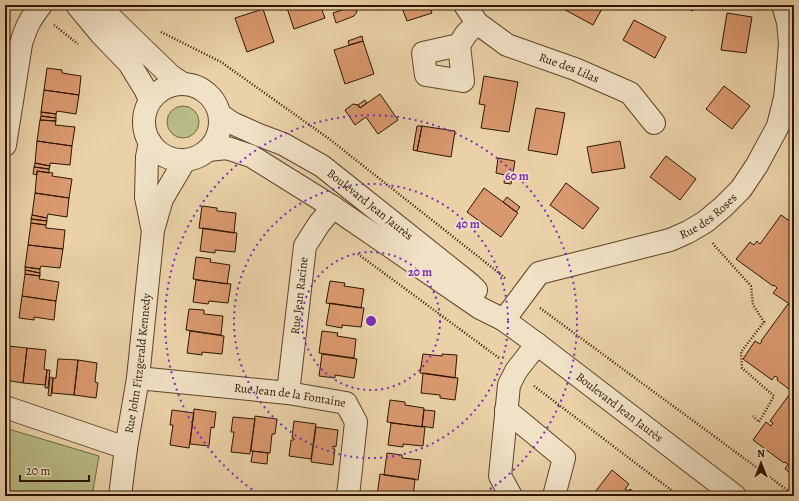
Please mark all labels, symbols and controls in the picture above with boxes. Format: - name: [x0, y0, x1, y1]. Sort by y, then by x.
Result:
- street label: Rue des Lilas: [537, 49, 602, 87]
- street label: Boulevard Jean Jaurès: [324, 165, 417, 244]
- text: 60 m: [505, 168, 529, 184]
- street label: Rue des Roses: [677, 189, 741, 243]
- text: 40 m: [456, 216, 480, 232]
- street label: Rue Jean Racine: [287, 256, 312, 335]
- text: 20 m: [408, 264, 432, 280]
- street label: Rue John Fitzgerald Kennedy: [121, 292, 155, 434]
- centre of rings: [364, 314, 378, 328]
- street label: Boulevard Jean Jaurès: [573, 369, 666, 446]
- street label: Rue Jean de la Fontaine: [233, 380, 347, 411]
- north arrow: [741, 443, 781, 483]
- text: N: [757, 446, 765, 461]
- scale bar: [20, 457, 89, 483]
- text: 20 m: [26, 463, 50, 479]

